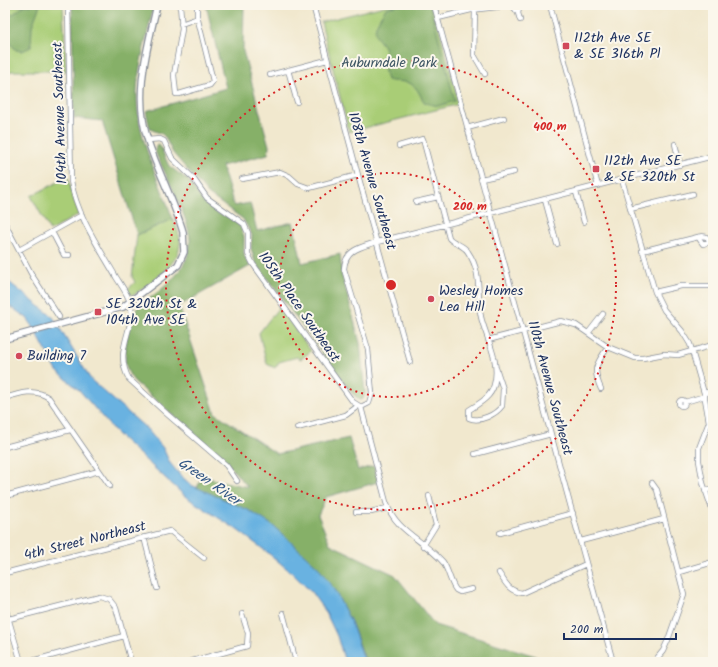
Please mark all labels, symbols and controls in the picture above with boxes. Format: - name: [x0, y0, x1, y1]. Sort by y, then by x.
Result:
- place label: 112th Ave SE & SE 316th Pl: [574, 27, 661, 65]
- street label: 104th Avenue Southeast: [47, 41, 73, 184]
- marker: 112th Ave SE & SE 316th Pl: [561, 41, 571, 51]
- park label: Auburndale Park: [341, 52, 437, 74]
- street label: 108th Avenue Southeast: [342, 109, 402, 253]
- text: 400 m: [533, 117, 567, 136]
- place label: 112th Ave SE & SE 320th St: [604, 150, 696, 188]
- marker: 112th Ave SE & SE 320th St: [591, 164, 601, 174]
- text: 200 m: [453, 197, 487, 216]
- street label: 105th Place Southeast: [252, 247, 346, 367]
- centre of rings: [384, 278, 398, 292]
- place label: Wesley Homes Lea Hill: [439, 280, 523, 318]
- place label: SE 320th St & 104th Ave SE: [106, 293, 197, 331]
- marker: Wesley Homes Lea Hill: [426, 294, 436, 304]
- marker: SE 320th St & 104th Ave SE: [93, 307, 103, 317]
- street label: 110th Avenue Southeast: [521, 318, 579, 458]
- place label: Building 7: [27, 345, 86, 367]
- marker: Building 7: [14, 351, 24, 361]
- water label: Green River: [173, 452, 248, 514]
- street label: 4th Street Northeast: [22, 515, 149, 567]
- scale bar: [564, 615, 676, 641]
- text: 200 m: [570, 620, 604, 639]

